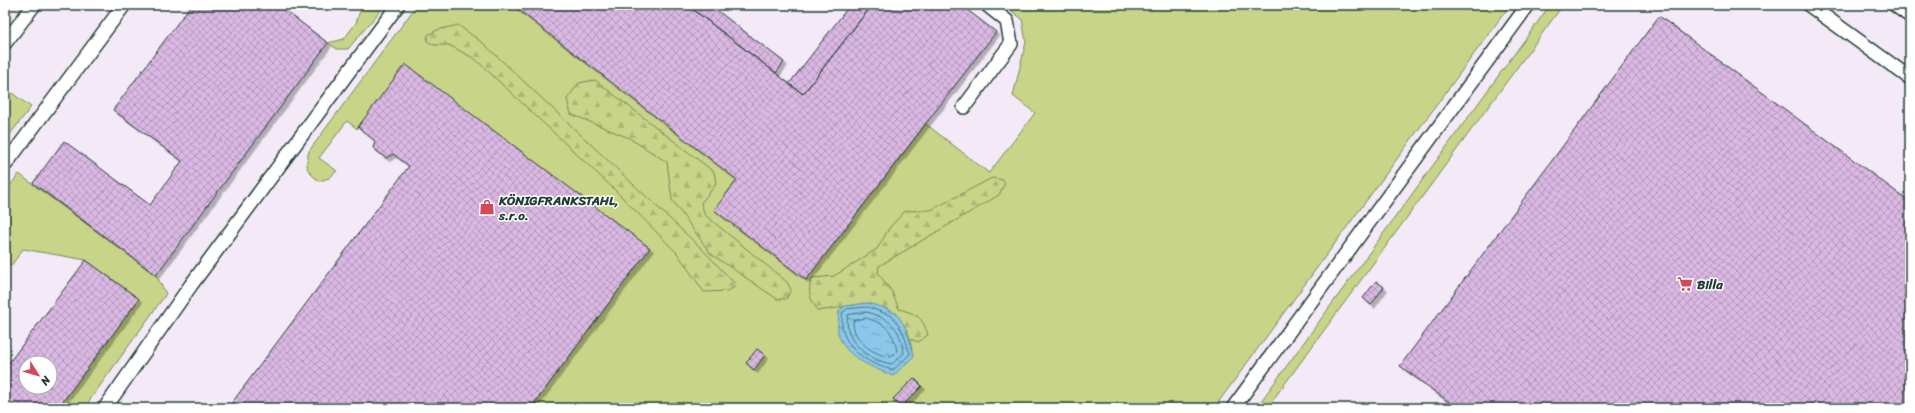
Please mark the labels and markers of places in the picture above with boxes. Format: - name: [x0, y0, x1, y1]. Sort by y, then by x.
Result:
- place label: KÖNIGFRANKSTAHL, s.r.o.: [498, 189, 618, 227]
- shop icon: KÖNIGFRANKSTAHL, s.r.o.: [478, 198, 496, 216]
- place label: Billa: [1697, 273, 1723, 296]
- supermarket icon: Billa: [1676, 275, 1694, 293]

